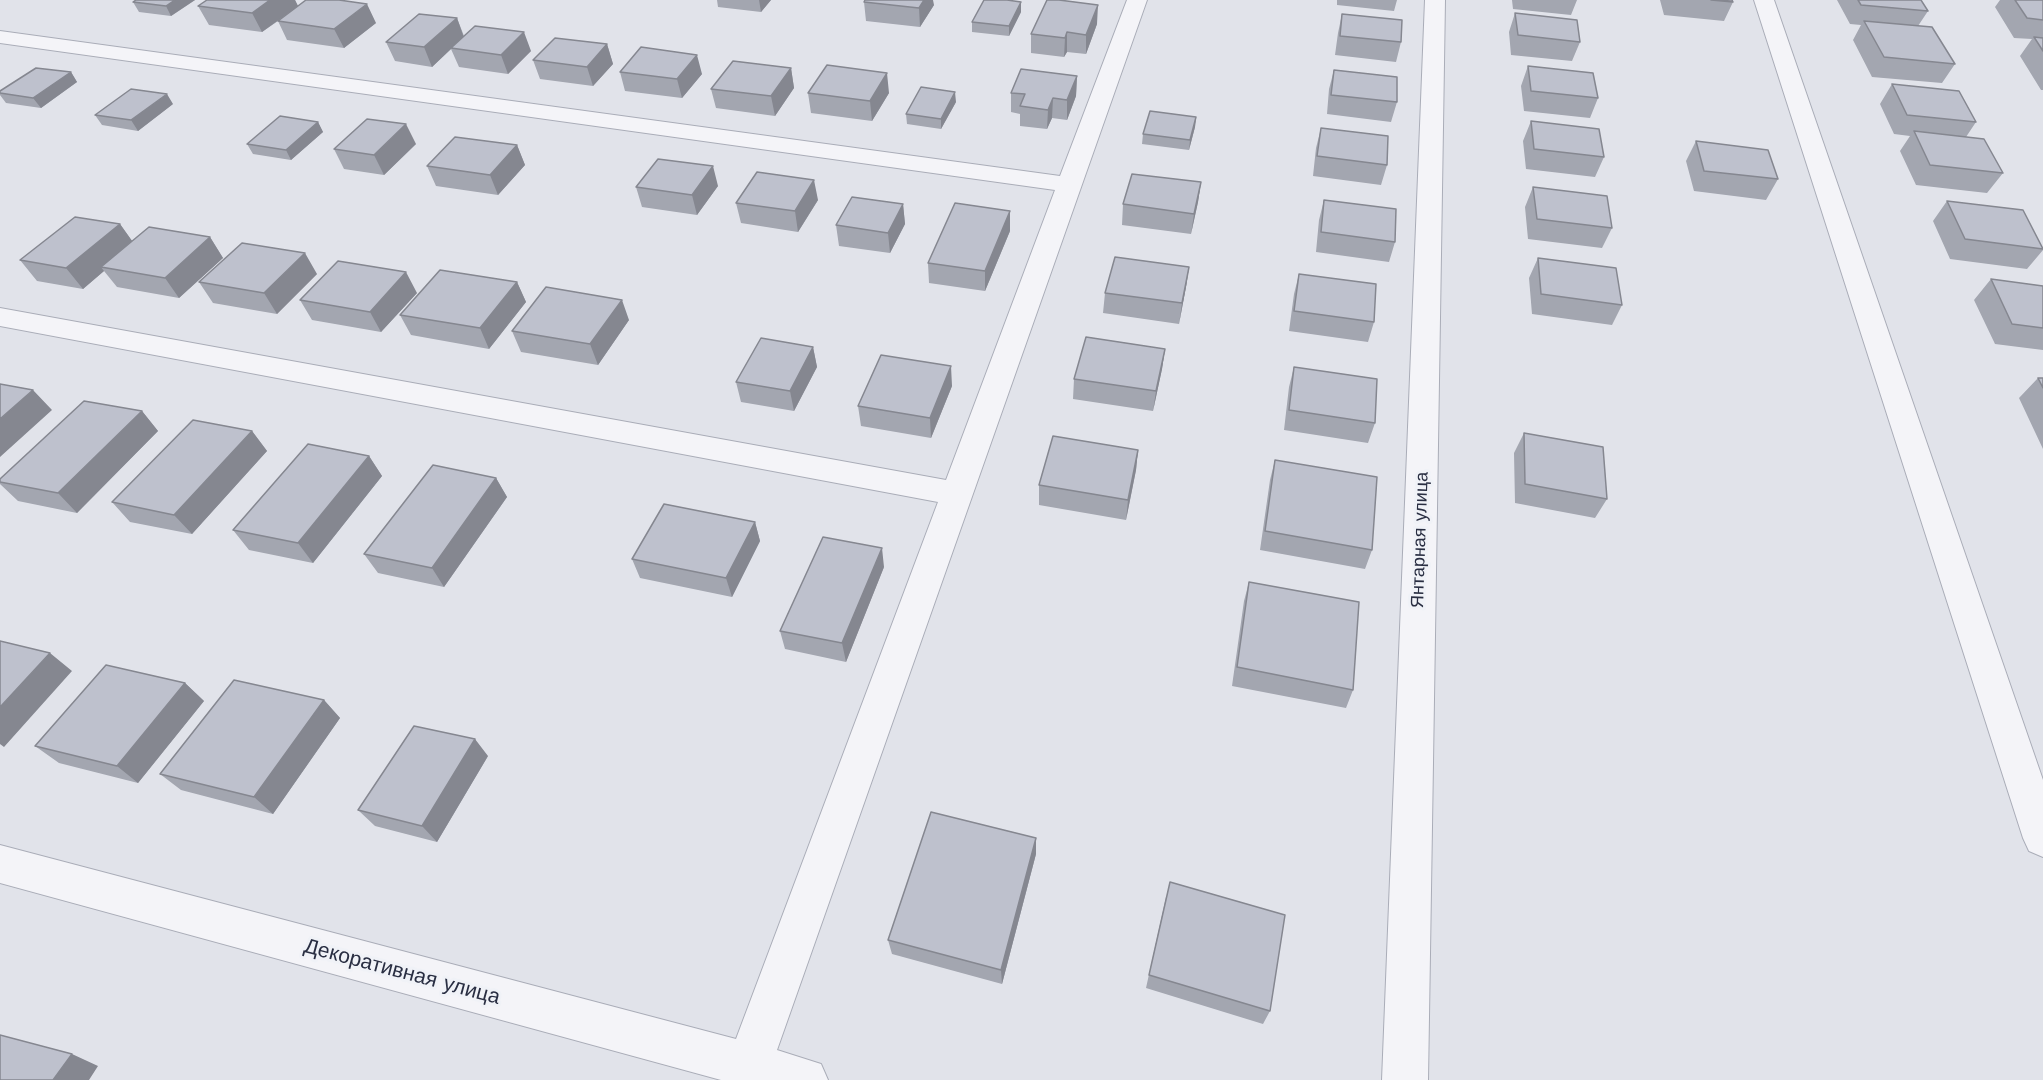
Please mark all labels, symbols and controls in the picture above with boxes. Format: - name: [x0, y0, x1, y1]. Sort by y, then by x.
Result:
- street label: Янтарная улица: [1407, 472, 1433, 608]
- street label: Декоративная улица: [301, 934, 503, 1010]

